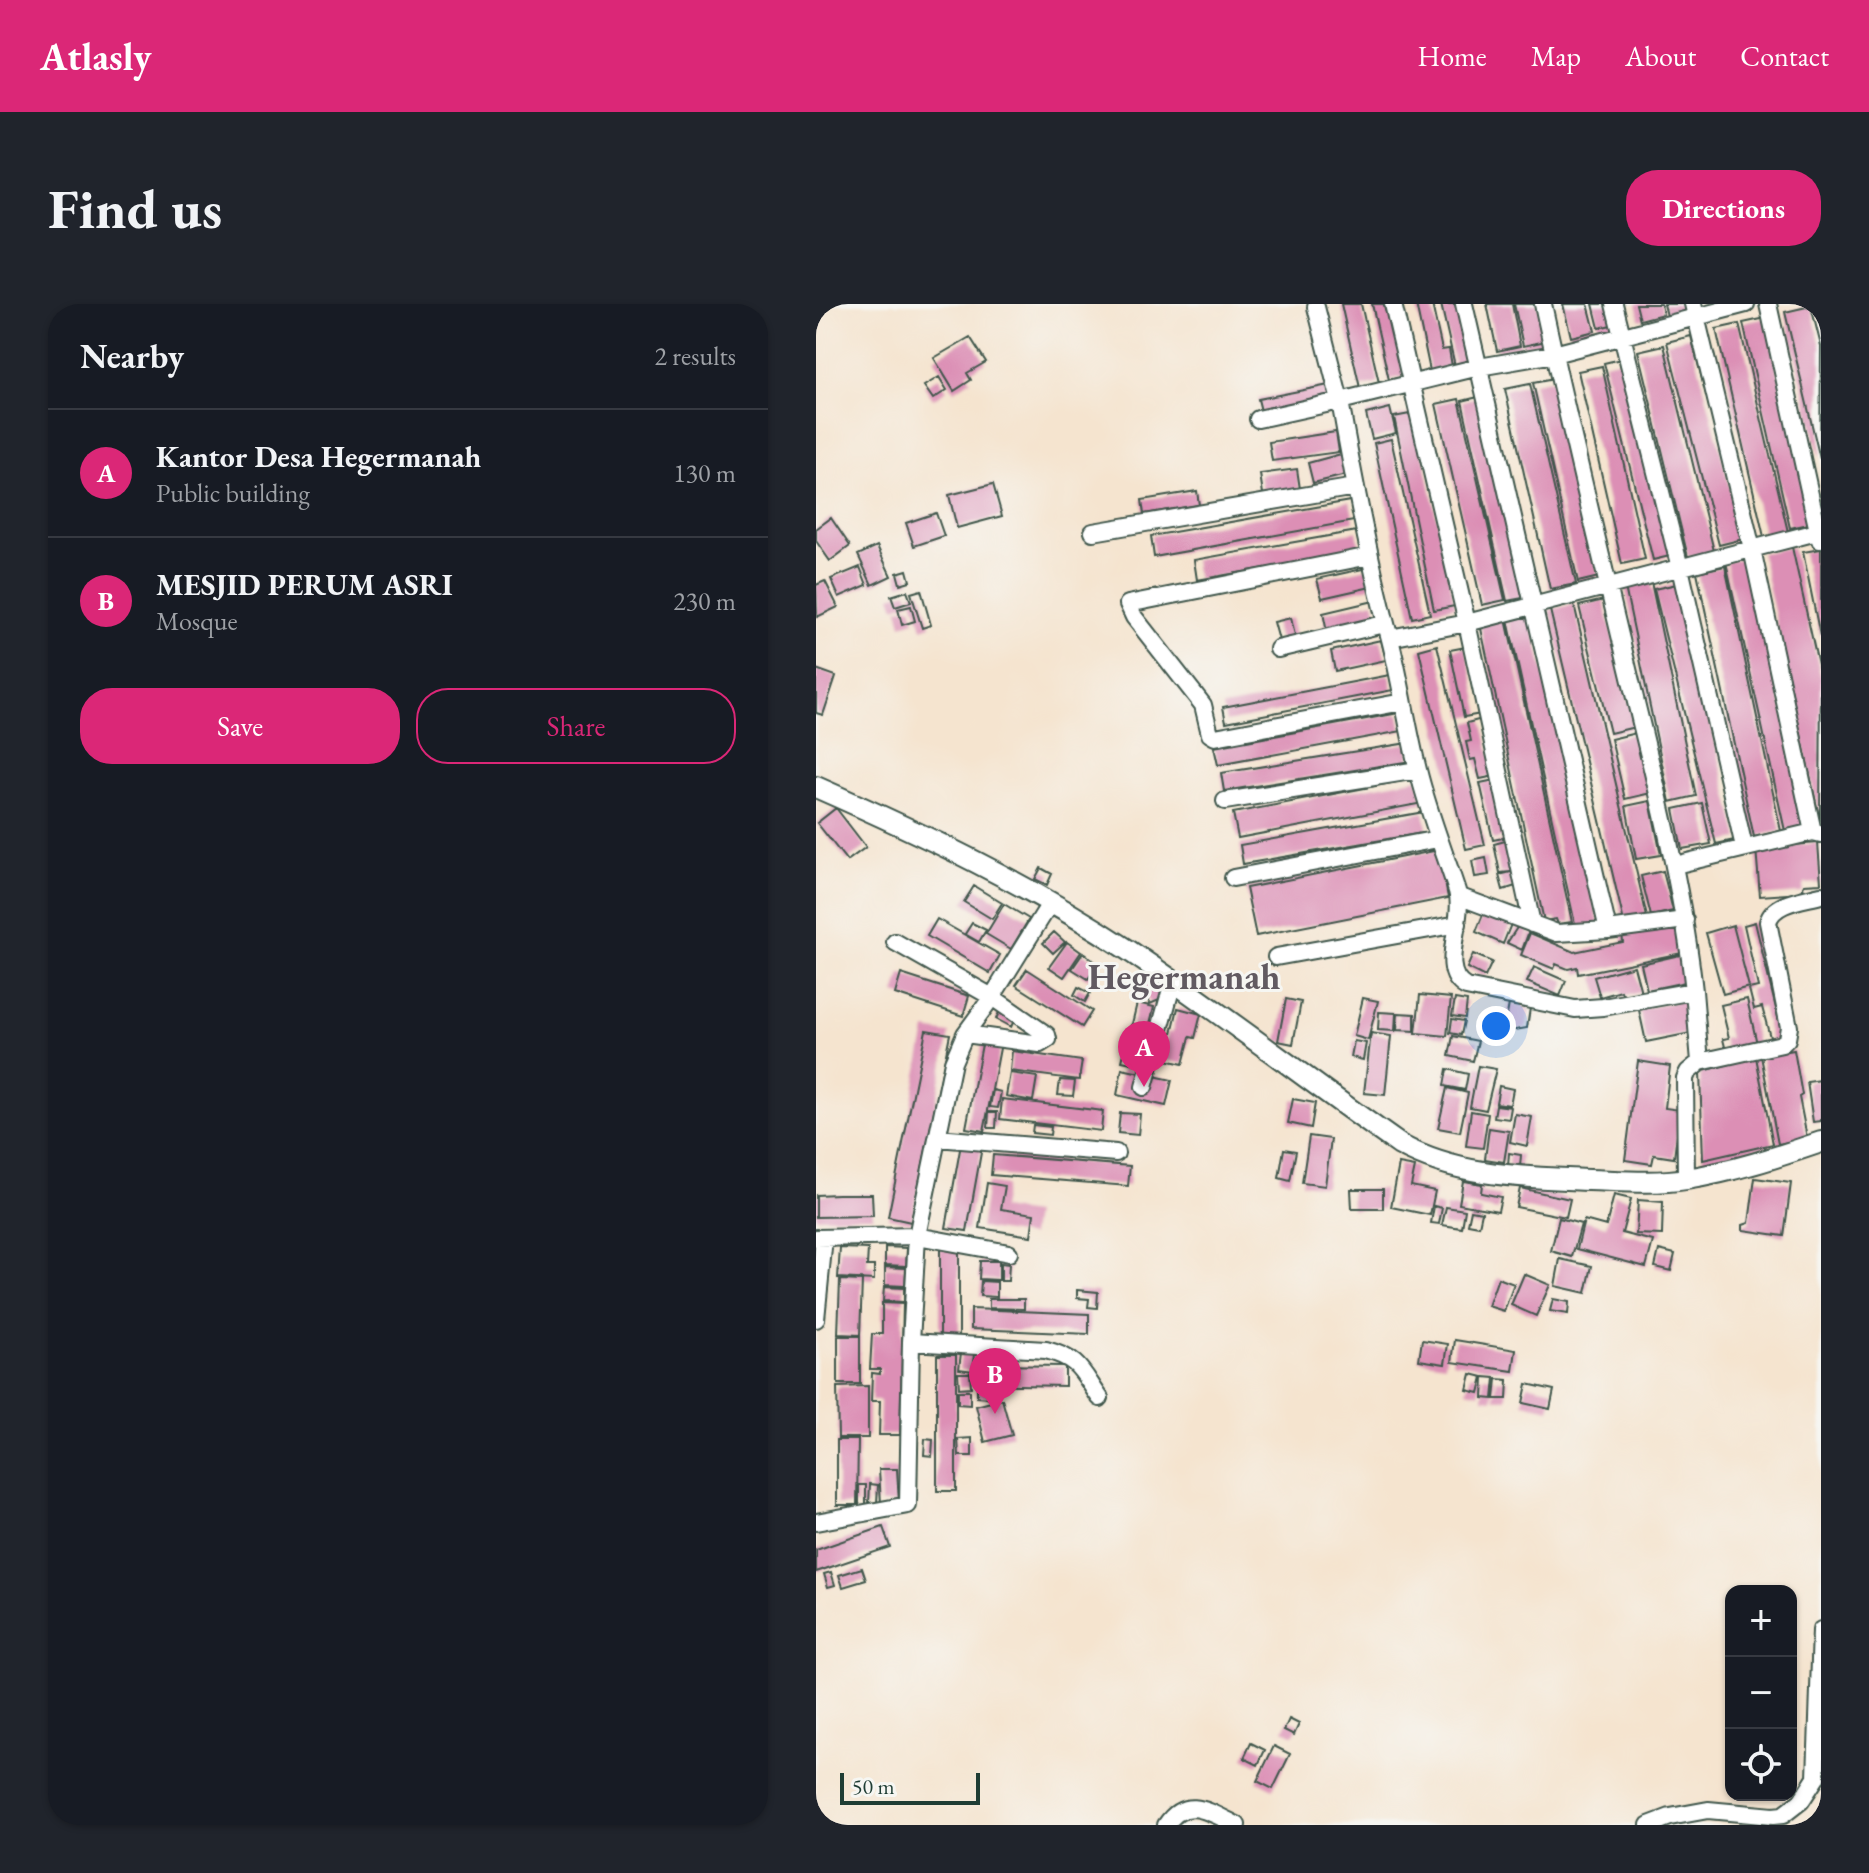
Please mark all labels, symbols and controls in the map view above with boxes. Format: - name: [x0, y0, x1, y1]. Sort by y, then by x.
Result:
- text: Atlasly: [40, 32, 151, 81]
- text: Home: [1417, 38, 1487, 74]
- text: Map: [1531, 38, 1581, 74]
- text: About: [1625, 38, 1696, 74]
- text: Contact: [1740, 38, 1829, 74]
- button: Directions: [1626, 170, 1821, 246]
- text: Find us: [48, 172, 222, 245]
- text: Nearby: [80, 334, 184, 378]
- text: 2 results: [655, 339, 736, 373]
- text: Kantor Desa Hegermanah: [156, 437, 481, 476]
- text: A: [97, 456, 115, 490]
- text: 130 m: [673, 456, 736, 490]
- text: Public building: [156, 476, 310, 510]
- text: MESJID PERUM ASRI: [156, 565, 453, 604]
- text: B: [98, 584, 114, 618]
- text: 230 m: [673, 584, 736, 618]
- text: Mosque: [156, 604, 238, 638]
- button: Save: [80, 688, 400, 764]
- button: Share: [416, 688, 736, 764]
- district label: Hegermanah: [1088, 953, 1280, 1000]
- your location: [1476, 1006, 1516, 1046]
- pin: A: [1118, 1021, 1170, 1087]
- pin: B: [969, 1348, 1021, 1414]
- map controls: [1725, 1585, 1797, 1801]
- button: +: [1725, 1585, 1797, 1657]
- button: −: [1725, 1657, 1797, 1729]
- button: locate: [1725, 1729, 1797, 1801]
- scale bar: [840, 1769, 980, 1805]
- text: 50 m: [852, 1772, 895, 1801]

